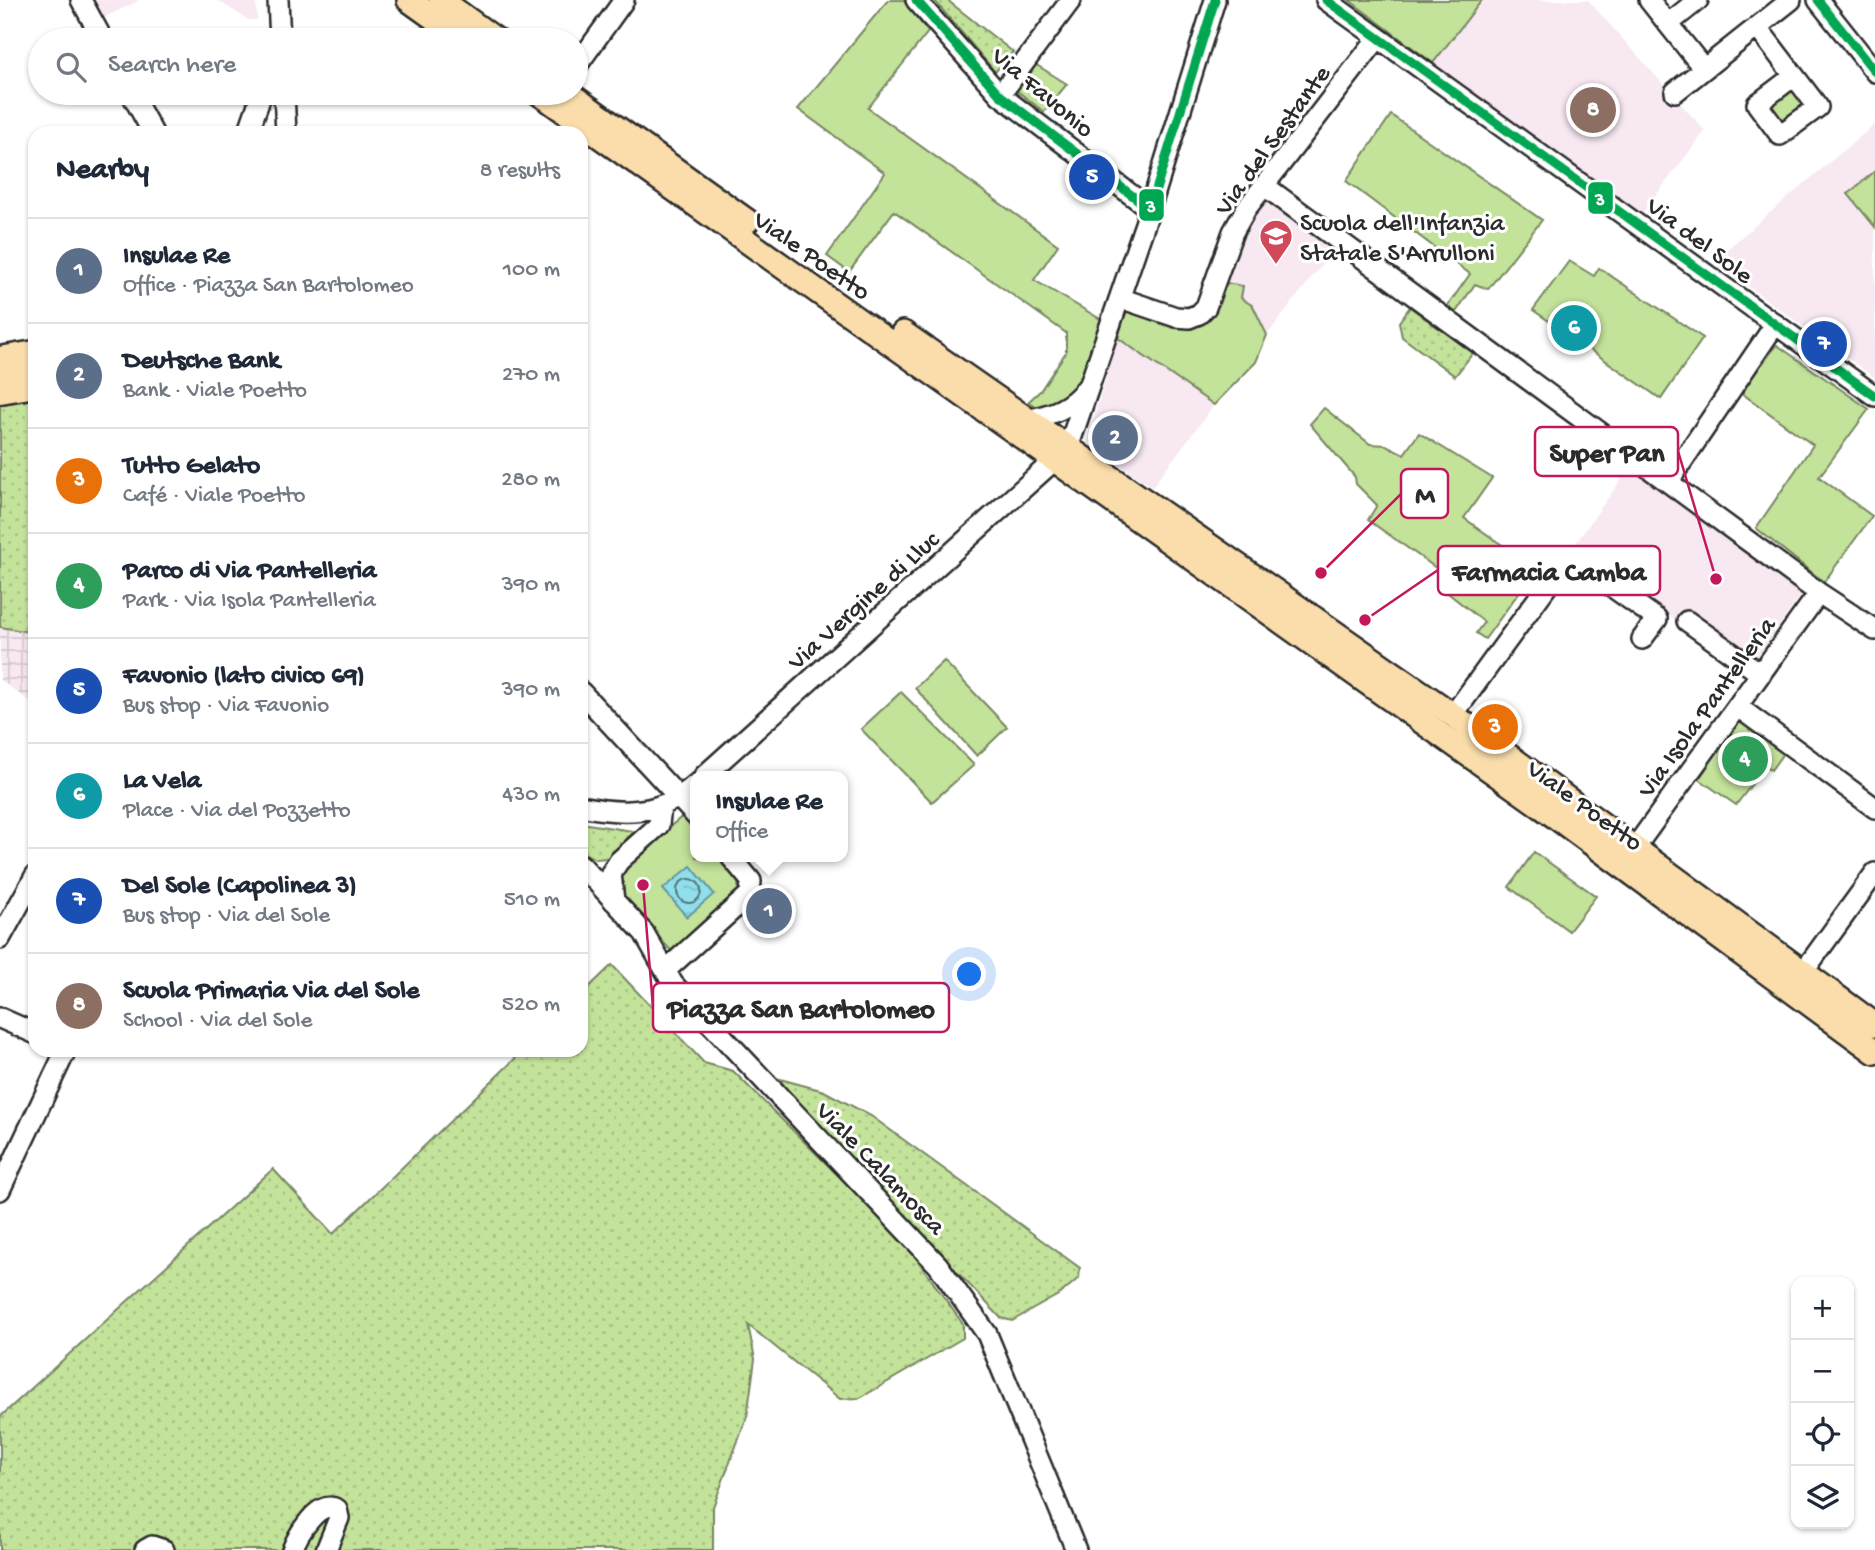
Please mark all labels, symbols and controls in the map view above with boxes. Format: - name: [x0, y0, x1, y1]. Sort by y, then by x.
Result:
- search box: [28, 28, 588, 105]
- street label: Via Favonio: [983, 42, 1099, 146]
- icon: search: [52, 48, 90, 86]
- text: Search here: [108, 51, 236, 82]
- street label: Via del Sestante: [1209, 60, 1340, 223]
- pin: 8: [1570, 84, 1616, 136]
- pin: 5: [1069, 151, 1115, 203]
- text: Nearby: [56, 154, 149, 189]
- text: 8 results: [480, 158, 560, 185]
- line badge: 3: [1587, 181, 1614, 215]
- line badge: 3: [1138, 188, 1165, 222]
- text: 3: [1594, 190, 1605, 213]
- street label: Via del Sole: [1638, 192, 1758, 293]
- text: 3: [1145, 197, 1156, 220]
- street label: Viale Poetto: [745, 205, 875, 309]
- place label: Scuola dell'Infanzia Statale S'Arrulloni: [1300, 210, 1506, 271]
- school or university icon: Scuola dell'Infanzia Statale S'Arrulloni: [1257, 217, 1295, 266]
- text: Insulae Re: [123, 242, 230, 273]
- text: 1: [74, 257, 84, 284]
- text: 100 m: [503, 257, 560, 284]
- text: Office · Piazza San Bartolomeo: [123, 273, 414, 300]
- pin: 6: [1551, 302, 1597, 354]
- pin: 7: [1801, 318, 1847, 370]
- text: Deutsche Bank: [123, 347, 280, 378]
- text: 2: [73, 362, 85, 389]
- text: 270 m: [502, 362, 560, 389]
- text: Bank · Viale Poetto: [123, 378, 307, 405]
- pin: 2: [1092, 412, 1138, 464]
- callout: Super Pan: [1535, 427, 1678, 476]
- text: Super Pan: [1549, 439, 1665, 472]
- text: Tutto Gelato: [123, 452, 260, 483]
- text: 3: [73, 467, 85, 494]
- text: 280 m: [501, 467, 560, 494]
- callout: M: [1401, 469, 1448, 518]
- text: M: [1415, 481, 1436, 514]
- text: Café · Viale Poetto: [123, 483, 305, 510]
- street label: Via Vergine di Lluc: [782, 525, 948, 679]
- callout: Farmacia Camba: [1438, 546, 1660, 595]
- text: Parco di Via Pantelleria: [123, 557, 377, 588]
- text: Farmacia Camba: [1451, 558, 1647, 591]
- text: 4: [74, 572, 84, 599]
- text: 390 m: [502, 572, 560, 599]
- text: Park · Via Isola Pantelleria: [123, 588, 376, 615]
- street label: Via Isola Pantelleria: [1632, 611, 1785, 806]
- text: Favonio (lato civico 69): [123, 662, 365, 693]
- text: 5: [73, 677, 85, 704]
- text: 390 m: [502, 677, 560, 704]
- text: Bus stop · Via Favonio: [123, 693, 329, 720]
- pin: 3: [1472, 701, 1518, 753]
- pin: 4: [1722, 733, 1768, 785]
- street label: Viale Poetto: [1518, 755, 1647, 860]
- text: La Vela: [123, 767, 201, 798]
- popup: [690, 771, 848, 862]
- text: 6: [73, 782, 85, 809]
- text: 430 m: [502, 782, 560, 809]
- text: Insulae Re: [715, 788, 823, 819]
- text: Place · Via del Pozzetto: [123, 798, 351, 825]
- text: Office: [715, 819, 768, 846]
- text: Del Sole (Capolinea 3): [123, 872, 357, 903]
- pin: 1: [746, 885, 792, 937]
- text: 7: [73, 887, 85, 914]
- text: 510 m: [504, 887, 560, 914]
- text: Bus stop · Via del Sole: [123, 903, 330, 930]
- your location: [952, 957, 986, 991]
- text: Scuola Primaria Via del Sole: [123, 977, 419, 1008]
- callout: Piazza San Bartolomeo: [653, 983, 949, 1032]
- text: 8: [73, 992, 85, 1019]
- text: 520 m: [502, 992, 560, 1019]
- text: Piazza San Bartolomeo: [665, 995, 935, 1028]
- text: School · Via del Sole: [123, 1008, 312, 1035]
- street label: Viale Calamosca: [807, 1096, 951, 1244]
- map controls: [1791, 1277, 1854, 1529]
- button: +: [1791, 1277, 1854, 1340]
- button: −: [1791, 1340, 1854, 1403]
- button: locate: [1791, 1403, 1854, 1466]
- button: layers: [1791, 1466, 1854, 1529]

